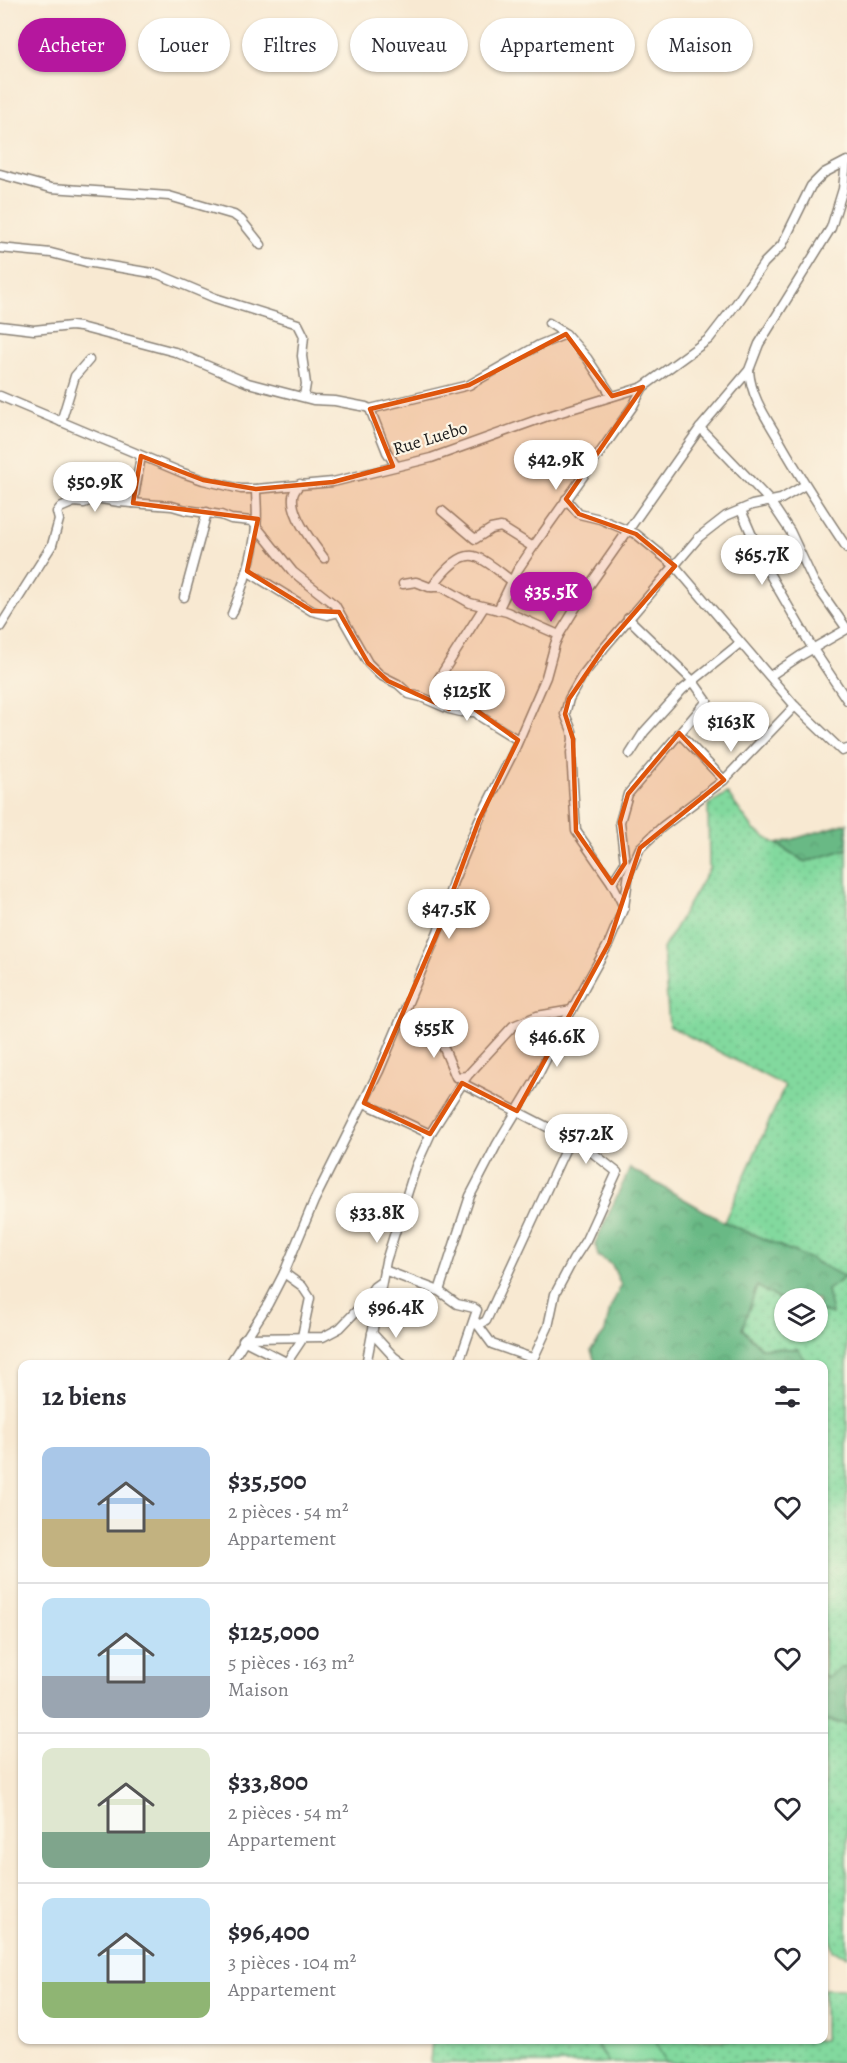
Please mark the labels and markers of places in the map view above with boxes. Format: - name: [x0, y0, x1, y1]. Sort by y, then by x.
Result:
- pin: $42.9K: [507, 440, 605, 491]
- pin: $50.9K: [46, 462, 144, 513]
- pin: $65.7K: [713, 535, 811, 586]
- pin: $35.5K: [502, 572, 600, 623]
- pin: $125K: [425, 671, 509, 722]
- pin: $163K: [689, 702, 773, 753]
- pin: $47.5K: [400, 889, 498, 940]
- pin: $55K: [398, 1008, 470, 1059]
- pin: $46.6K: [508, 1017, 606, 1068]
- pin: $57.2K: [537, 1114, 635, 1165]
- pin: $33.8K: [328, 1193, 426, 1244]
- pin: $96.4K: [347, 1288, 445, 1339]

